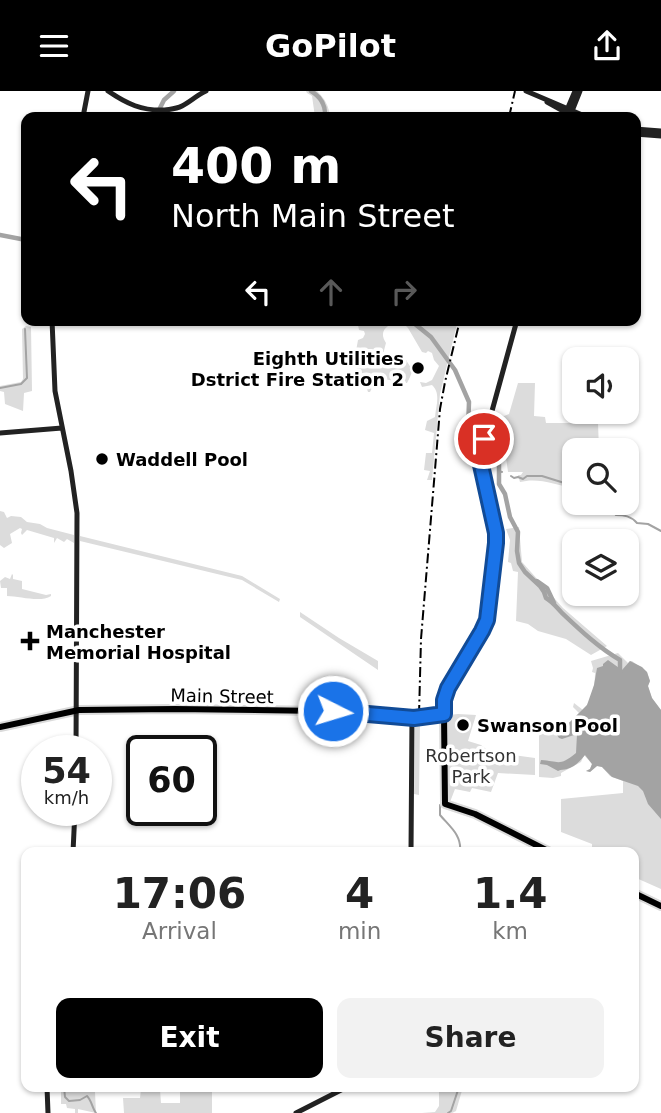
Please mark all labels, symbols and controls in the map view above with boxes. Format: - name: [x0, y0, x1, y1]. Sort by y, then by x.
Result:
- icon: menu: [35, 27, 73, 65]
- text: GoPilot: [265, 27, 396, 65]
- icon: share: [588, 27, 626, 65]
- text: 400 m: [171, 138, 341, 195]
- icon: left: [56, 140, 147, 231]
- text: North Main Street: [171, 197, 454, 235]
- icon: left: [239, 273, 277, 311]
- icon: ahead: [312, 273, 350, 311]
- icon: right: [385, 273, 423, 311]
- map controls: [562, 347, 639, 606]
- button: sound: [562, 347, 639, 424]
- place label: Eighth Utilities Dstrict Fire Station 2: [191, 348, 404, 390]
- marker: Eighth Utilities Dstrict Fire Station 2: [410, 360, 426, 376]
- pin: [454, 409, 514, 469]
- icon: arrive: [465, 420, 503, 458]
- button: search: [562, 438, 639, 515]
- place label: Waddell Pool: [116, 449, 248, 470]
- marker: Waddell Pool: [94, 451, 110, 467]
- button: layers: [562, 529, 639, 606]
- place label: Manchester Memorial Hospital: [46, 621, 231, 663]
- marker: Manchester Memorial Hospital: [20, 631, 40, 651]
- position arrow: [296, 674, 370, 748]
- street label: Main Street: [170, 685, 274, 707]
- place label: Swanson Pool: [477, 715, 618, 736]
- marker: Swanson Pool: [455, 717, 471, 733]
- speed limit sign: 60: [126, 735, 217, 826]
- park label: Robertson Park: [425, 745, 517, 787]
- text: 54: [42, 751, 91, 791]
- text: km/h: [44, 787, 89, 808]
- text: 17:06: [113, 869, 246, 918]
- text: 4: [345, 869, 374, 918]
- text: 1.4: [473, 869, 547, 918]
- text: Arrival: [142, 918, 217, 944]
- text: min: [338, 918, 381, 944]
- text: km: [492, 918, 528, 944]
- button: Exit: [56, 998, 323, 1078]
- button: Share: [337, 998, 604, 1078]

